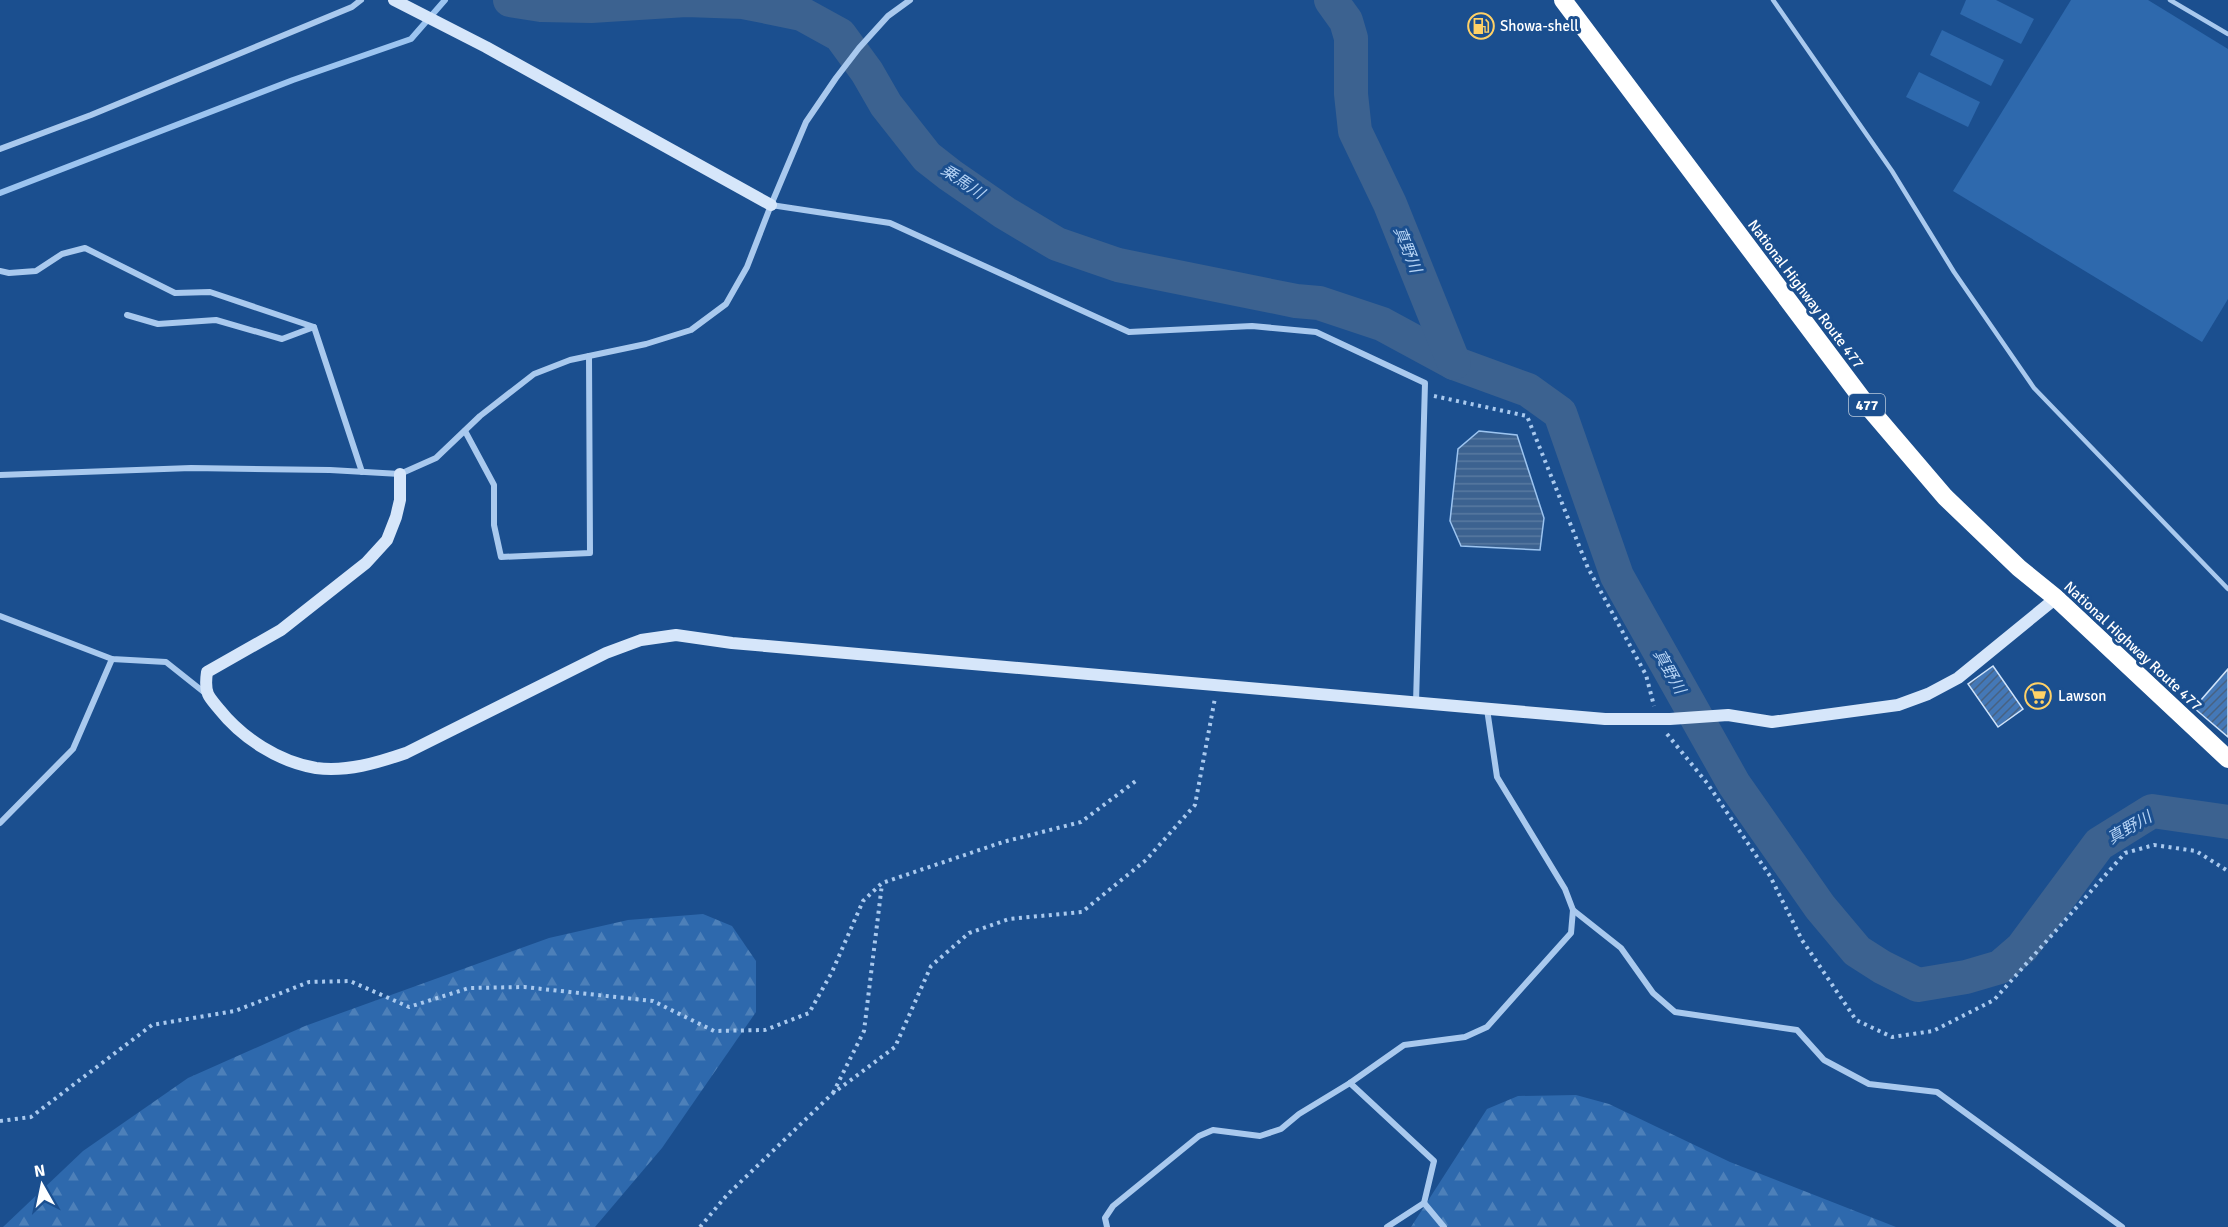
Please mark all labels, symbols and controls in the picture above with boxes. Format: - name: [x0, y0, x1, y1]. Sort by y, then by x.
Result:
- fuel station icon: Showa-shell: [1466, 11, 1496, 41]
- place label: Showa-shell: [1500, 17, 1579, 35]
- water label: 乗馬川: [937, 160, 990, 205]
- street label: National Highway Route 477: [1744, 216, 1868, 372]
- water label: 真野川: [1389, 223, 1426, 277]
- road number: 477: [1849, 394, 1885, 416]
- street label: National Highway Route 477: [2060, 577, 2206, 715]
- water label: 真野川: [1649, 646, 1690, 699]
- supermarket icon: Lawson: [2023, 681, 2053, 711]
- place label: Lawson: [2058, 687, 2107, 705]
- water label: 真野川: [2104, 806, 2157, 849]
- north arrow: [12, 1155, 72, 1215]
- text: N: [33, 1160, 47, 1182]

